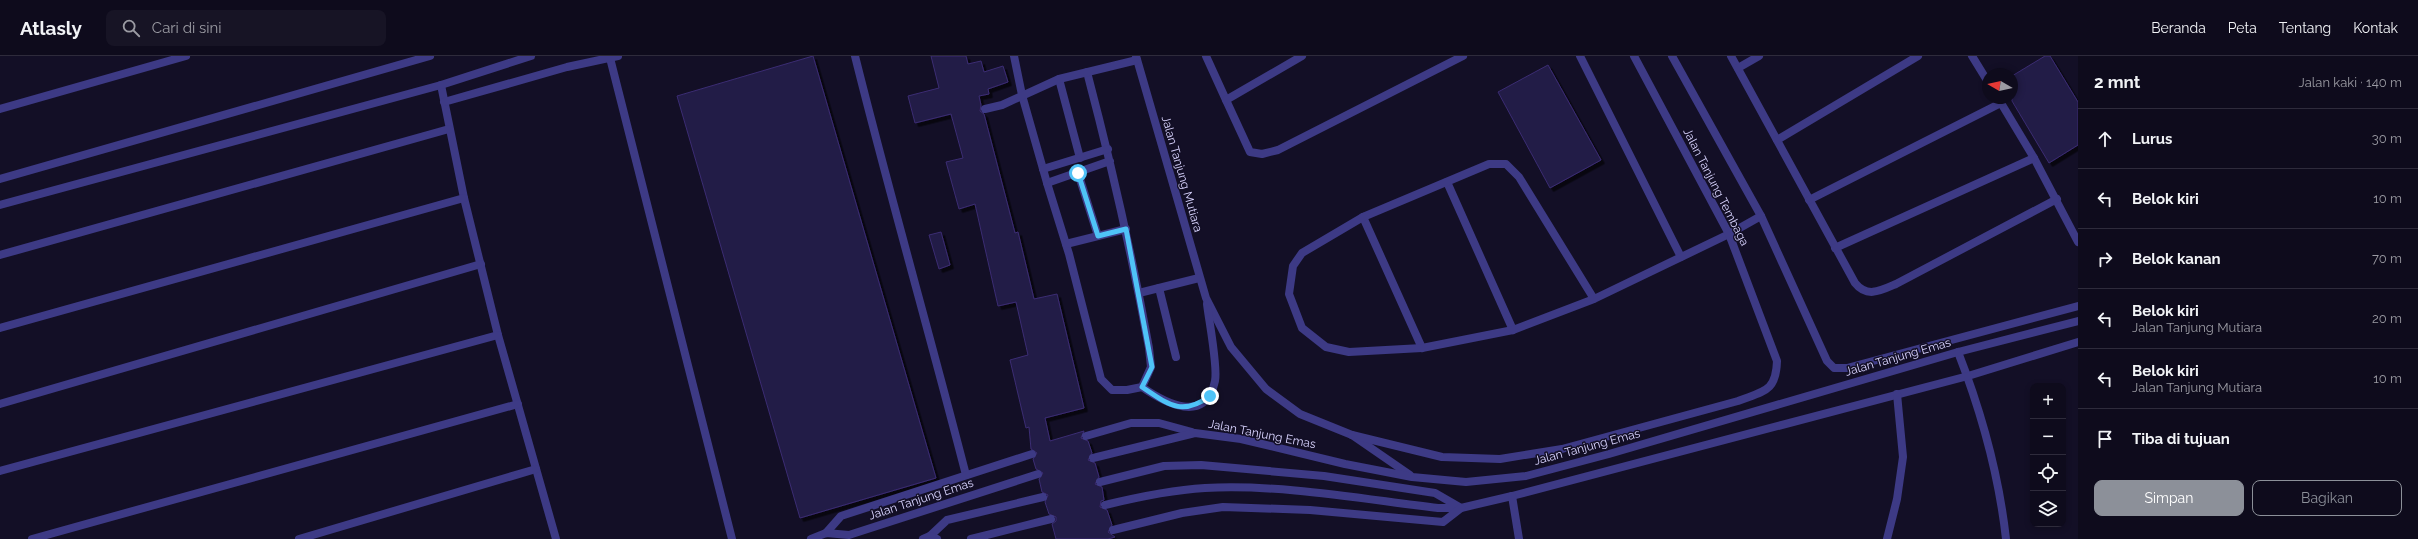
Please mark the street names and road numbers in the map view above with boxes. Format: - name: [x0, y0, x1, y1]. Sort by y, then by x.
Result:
- street label: Jalan Tanjung Mutiara: [1159, 114, 1205, 234]
- street label: Jalan Tanjung Tembaga: [1680, 126, 1752, 248]
- street label: Jalan Tanjung Emas: [1844, 335, 1953, 379]
- street label: Jalan Tanjung Emas: [1207, 417, 1317, 451]
- street label: Jalan Tanjung Emas: [1532, 426, 1642, 468]
- street label: Jalan Tanjung Emas: [867, 475, 975, 523]

